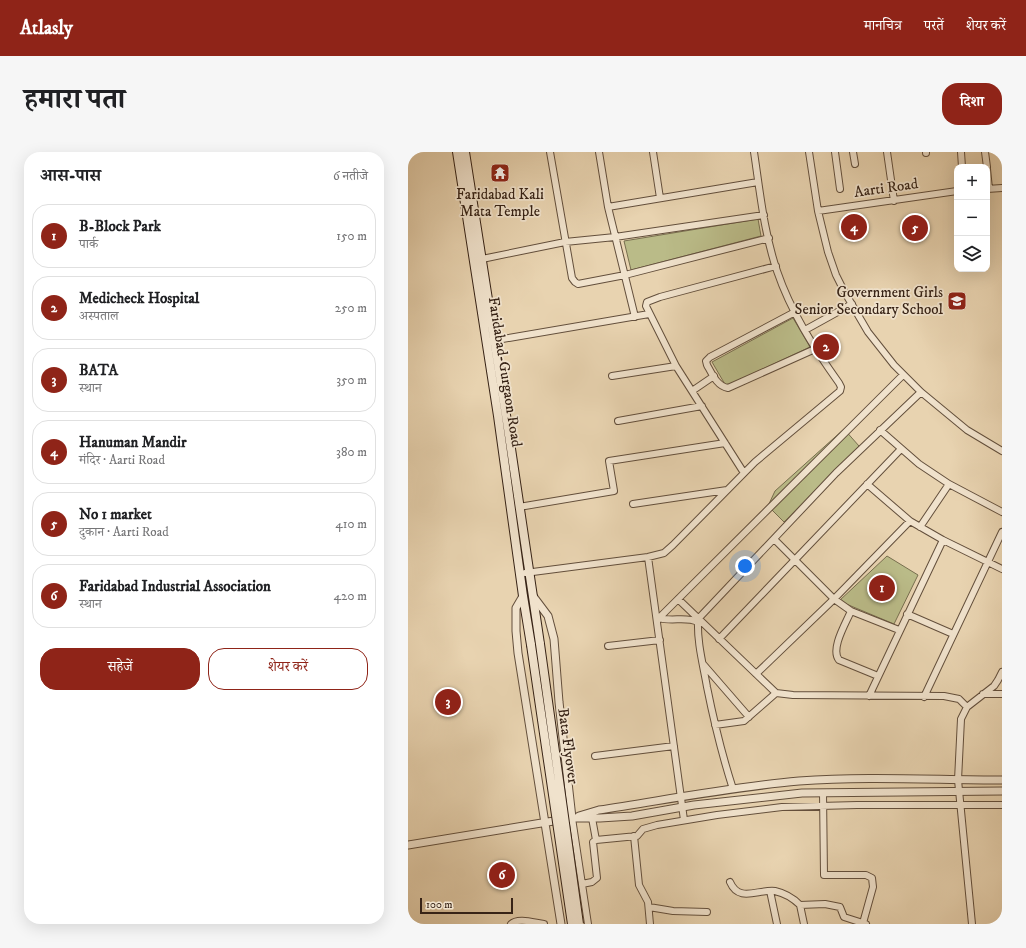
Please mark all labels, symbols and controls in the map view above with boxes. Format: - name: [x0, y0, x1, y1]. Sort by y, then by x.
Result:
- text: Atlasly: [20, 17, 73, 40]
- text: मानचित्र: [864, 17, 902, 35]
- text: परतें: [924, 17, 944, 35]
- text: शेयर करें: [966, 17, 1006, 35]
- text: हमारा पता: [24, 82, 125, 117]
- button: दिशा: [942, 83, 1002, 125]
- temple icon: Faridabad Kali Mata Temple: [489, 162, 511, 184]
- map controls: [954, 164, 990, 272]
- button: +: [954, 164, 990, 200]
- text: आस-पास: [40, 165, 101, 187]
- text: 6 नतीजे: [333, 168, 368, 184]
- street label: Aarti Road: [853, 174, 920, 202]
- place label: Faridabad Kali Mata Temple: [456, 185, 544, 221]
- button: −: [954, 200, 990, 236]
- pin: 4: [841, 212, 867, 242]
- pin: 5: [902, 213, 928, 243]
- text: B-Block Park: [79, 217, 161, 236]
- text: 1: [52, 228, 56, 244]
- text: 150 m: [336, 228, 367, 244]
- text: पार्क: [79, 236, 98, 252]
- button: layers: [954, 236, 990, 272]
- place label: Government Girls Senior Secondary School: [795, 283, 943, 319]
- text: Medicheck Hospital: [79, 289, 199, 308]
- school or university icon: Government Girls Senior Secondary School: [946, 290, 968, 312]
- street label: Faridabad-Gurgaon Road: [484, 296, 526, 449]
- text: 2: [51, 300, 57, 316]
- text: 250 m: [335, 300, 367, 316]
- text: अस्पताल: [79, 308, 119, 324]
- pin: 2: [813, 332, 839, 362]
- text: BATA: [79, 361, 118, 380]
- text: 3: [52, 372, 56, 388]
- text: 350 m: [336, 372, 367, 388]
- text: स्थान: [79, 380, 102, 396]
- text: Hanuman Mandir: [79, 433, 186, 452]
- text: 4: [50, 444, 58, 460]
- text: 380 m: [336, 444, 367, 460]
- text: मंदिर · Aarti Road: [79, 452, 165, 468]
- text: No 1 market: [79, 505, 152, 524]
- text: 5: [51, 516, 57, 532]
- text: 410 m: [335, 516, 367, 532]
- text: दुकान · Aarti Road: [79, 524, 169, 540]
- your location: [735, 556, 755, 576]
- pin: 1: [869, 573, 895, 603]
- text: Faridabad Industrial Association: [79, 577, 271, 596]
- text: 6: [51, 588, 57, 604]
- text: 420 m: [334, 588, 367, 604]
- text: स्थान: [79, 596, 102, 612]
- button: सहेजें: [40, 648, 200, 690]
- button: शेयर करें: [208, 648, 368, 690]
- pin: 3: [435, 687, 461, 717]
- street label: Bata Flyover: [553, 707, 583, 786]
- pin: 6: [489, 860, 515, 890]
- scale bar: [420, 896, 513, 915]
- text: 100 m: [426, 898, 452, 912]

